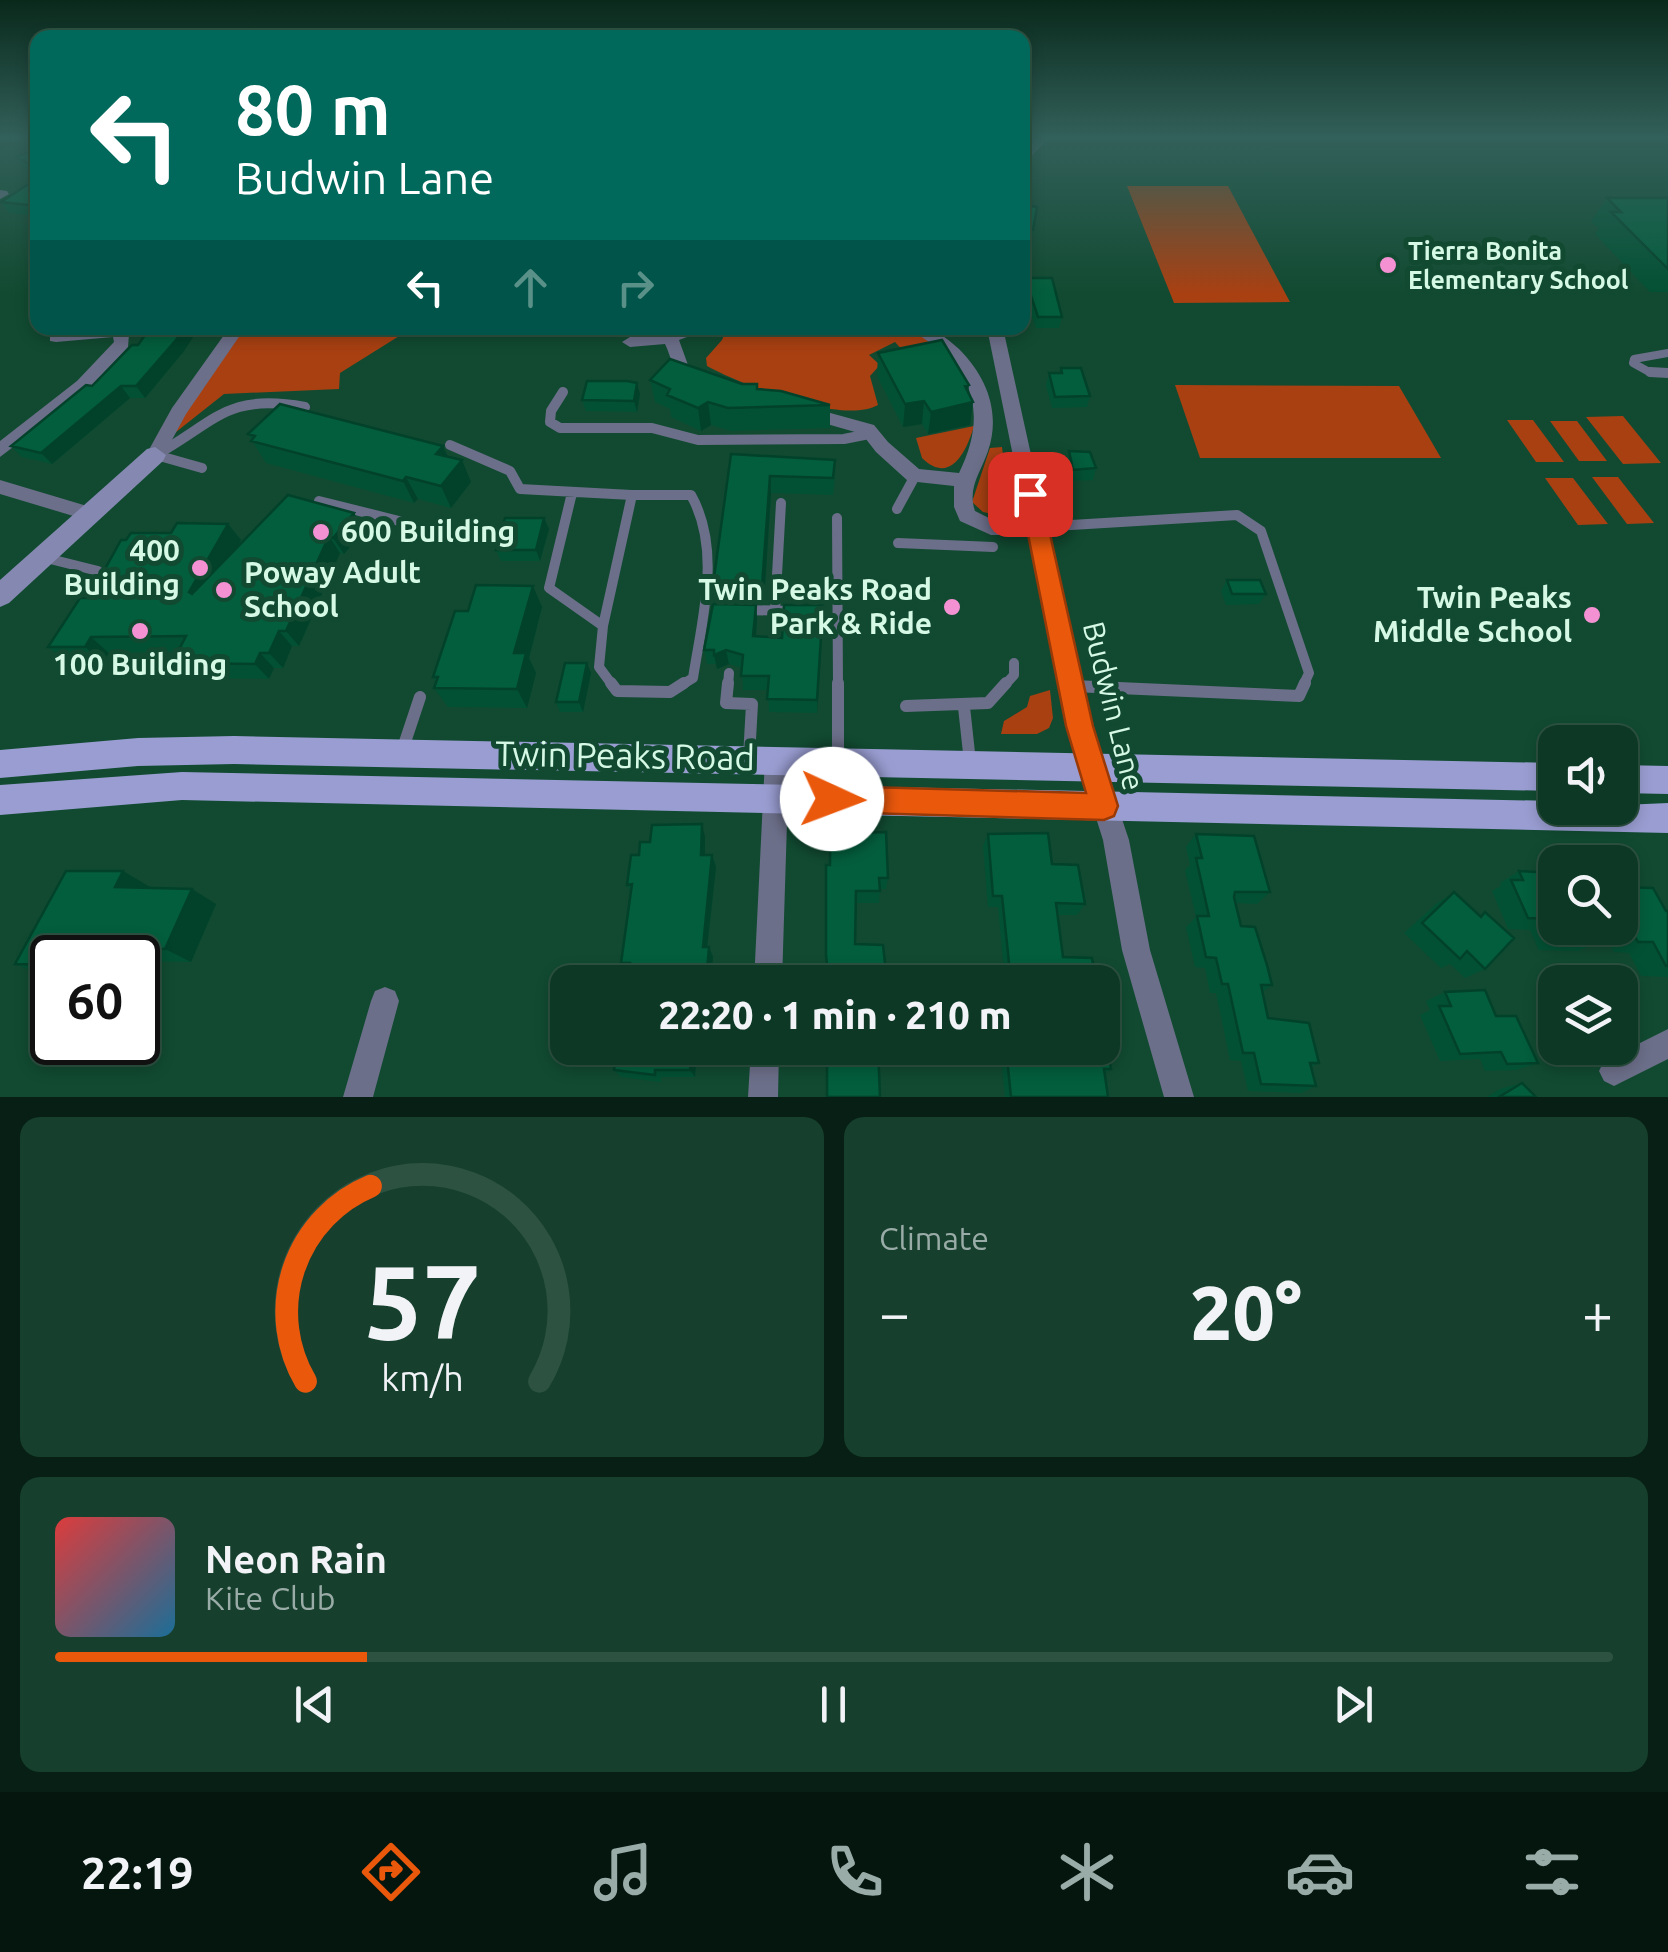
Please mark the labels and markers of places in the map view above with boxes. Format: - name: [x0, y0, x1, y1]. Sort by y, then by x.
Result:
- place label: Tierra Bonita Elementary School: [1408, 237, 1629, 294]
- marker: Tierra Bonita Elementary School: [1377, 254, 1399, 276]
- pin: [988, 452, 1073, 537]
- place label: 600 Building: [341, 514, 515, 548]
- marker: 600 Building: [310, 521, 332, 543]
- place label: 400 Building: [64, 533, 180, 601]
- place label: Poway Adult School: [244, 555, 421, 623]
- marker: 400 Building: [189, 557, 211, 579]
- place label: Twin Peaks Road Park & Ride: [698, 572, 932, 640]
- marker: Poway Adult School: [213, 579, 235, 601]
- place label: Twin Peaks Middle School: [1373, 580, 1572, 648]
- marker: Twin Peaks Road Park & Ride: [941, 596, 963, 618]
- marker: Twin Peaks Middle School: [1581, 604, 1603, 626]
- marker: 100 Building: [129, 620, 151, 642]
- place label: 100 Building: [53, 647, 227, 681]

